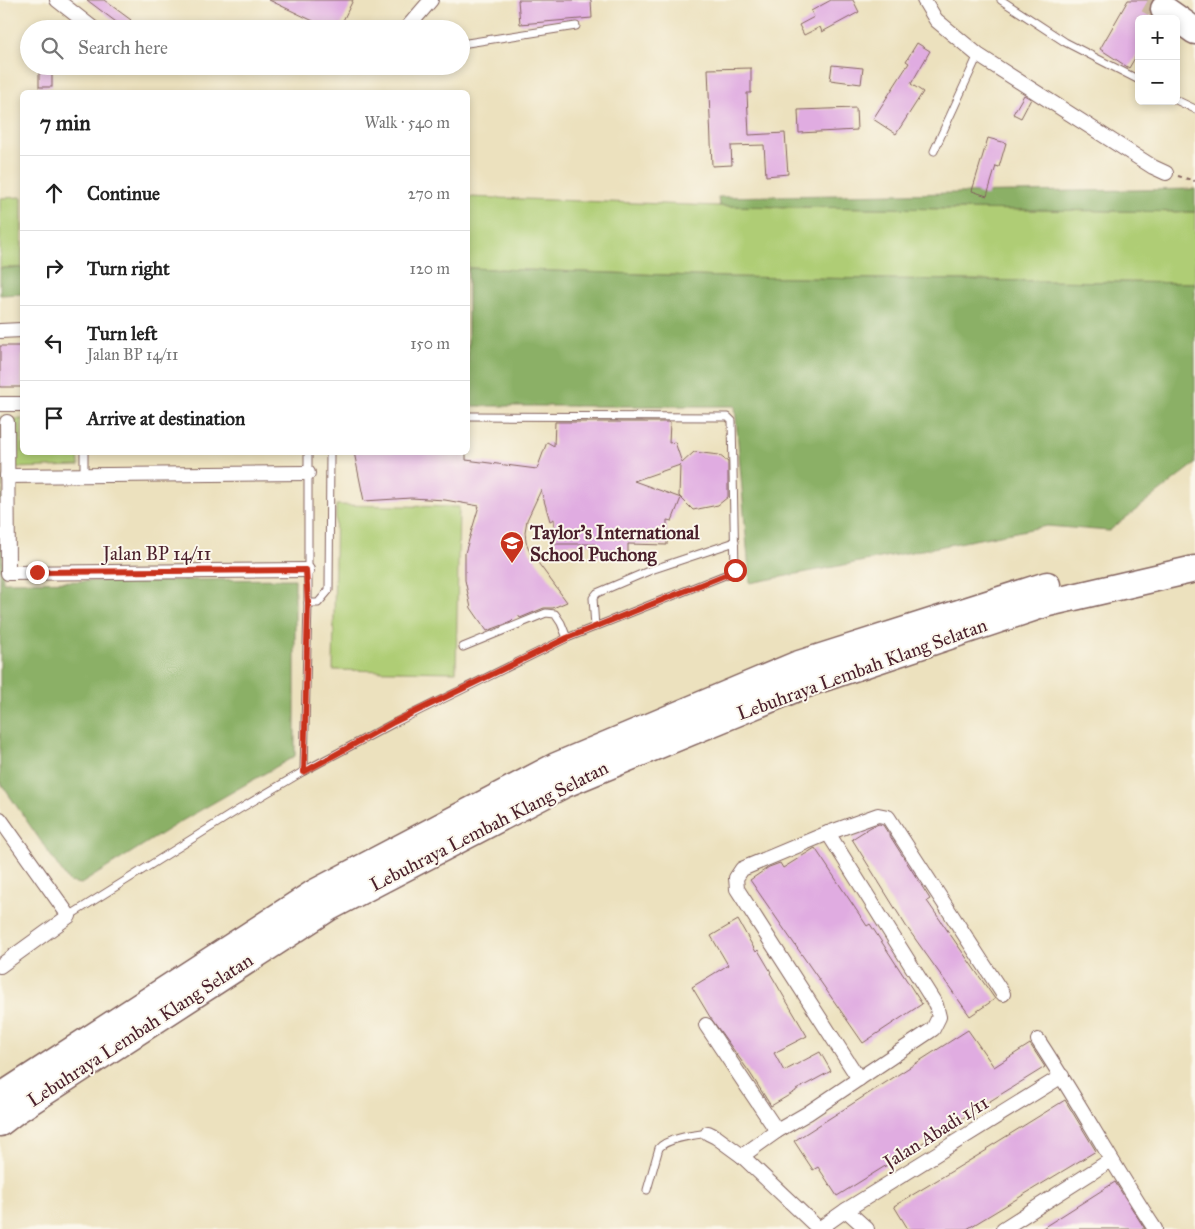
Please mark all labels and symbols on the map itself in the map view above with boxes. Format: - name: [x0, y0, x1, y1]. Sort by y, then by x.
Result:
- place label: Taylor's International School Puchong: [529, 521, 700, 567]
- school or university icon: Taylor's International School Puchong: [499, 530, 525, 564]
- street label: Jalan BP 14/11: [101, 542, 211, 566]
- route start: [724, 559, 747, 582]
- route end: [26, 561, 49, 584]
- street label: Lebuhraya Lembah Klang Selatan: [734, 613, 990, 726]
- street label: Lebuhraya Lembah Klang Selatan: [366, 756, 612, 897]
- street label: Lebuhraya Lembah Klang Selatan: [23, 948, 258, 1112]
- street label: Jalan Abadi 1/11: [878, 1091, 993, 1175]

